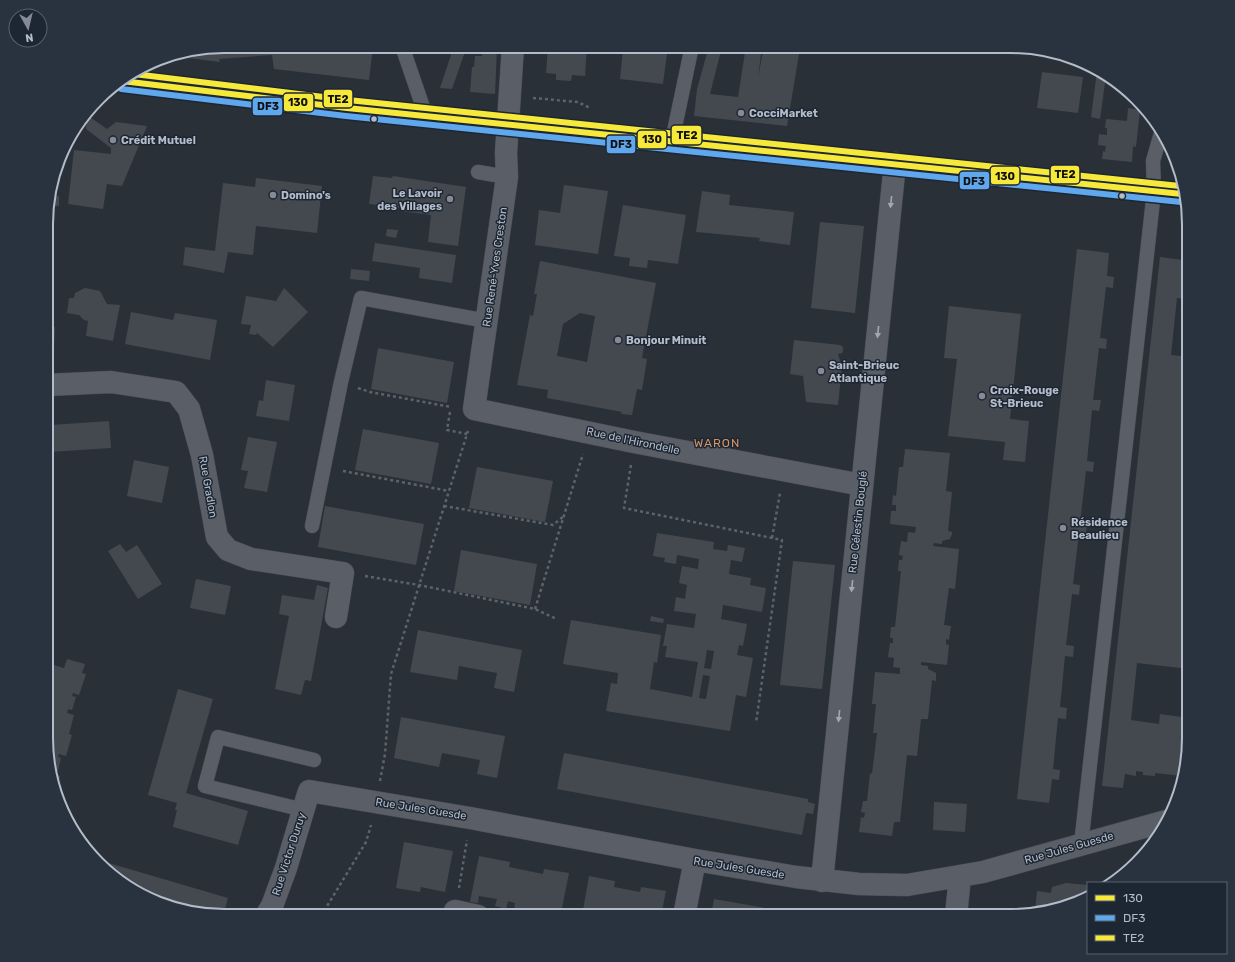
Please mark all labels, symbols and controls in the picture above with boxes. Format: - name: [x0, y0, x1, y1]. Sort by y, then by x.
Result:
- north arrow: [8, 8, 48, 48]
- text: N: [24, 30, 34, 44]
- line badge: TE2: [323, 89, 353, 108]
- line badge: 130: [283, 93, 314, 112]
- text: TE2: [327, 93, 349, 106]
- text: 130: [288, 96, 308, 109]
- line badge: DF3: [252, 97, 283, 116]
- text: DF3: [257, 100, 279, 113]
- place label: CocciMarket: [749, 107, 818, 120]
- marker: CocciMarket: [736, 108, 746, 118]
- unlabelled marker: [369, 114, 379, 124]
- line badge: TE2: [671, 125, 702, 145]
- text: TE2: [676, 129, 698, 142]
- line badge: 130: [637, 130, 667, 149]
- text: 130: [642, 133, 662, 146]
- place label: Crédit Mutuel: [121, 134, 196, 147]
- marker: Crédit Mutuel: [108, 135, 118, 145]
- line badge: DF3: [606, 135, 636, 154]
- text: DF3: [610, 138, 632, 151]
- line badge: TE2: [1050, 165, 1080, 184]
- line badge: 130: [990, 166, 1020, 185]
- text: TE2: [1054, 168, 1076, 181]
- text: 130: [995, 170, 1015, 183]
- line badge: DF3: [959, 171, 990, 190]
- text: DF3: [963, 175, 985, 188]
- place label: Le Lavoir des Villages: [377, 187, 442, 213]
- place label: Domino's: [281, 189, 331, 202]
- marker: Domino's: [268, 190, 278, 200]
- unlabelled marker: [1117, 191, 1127, 201]
- marker: Le Lavoir des Villages: [445, 194, 455, 204]
- one-way arrow: [888, 196, 894, 208]
- street label: Rue René-Yves Creston: [480, 206, 510, 328]
- one-way arrow: [875, 326, 881, 338]
- place label: Bonjour Minuit: [626, 334, 706, 347]
- marker: Bonjour Minuit: [613, 335, 623, 345]
- place label: Saint-Brieuc Atlantique: [829, 359, 900, 385]
- marker: Saint-Brieuc Atlantique: [816, 366, 826, 376]
- place label: Croix-Rouge St-Brieuc: [990, 384, 1059, 410]
- marker: Croix-Rouge St-Brieuc: [977, 391, 987, 401]
- street label: Rue de l'Hirondelle: [585, 425, 681, 457]
- district label: WARON: [694, 436, 740, 450]
- street label: Rue Gradlon: [196, 455, 220, 519]
- street label: Rue Célestin Bouglé: [846, 470, 870, 574]
- place label: Résidence Beaulieu: [1071, 516, 1128, 542]
- marker: Résidence Beaulieu: [1058, 523, 1068, 533]
- one-way arrow: [849, 580, 855, 592]
- one-way arrow: [835, 710, 842, 722]
- street label: Rue Jules Guesde: [375, 795, 467, 823]
- street label: Rue Victor Duruy: [269, 811, 309, 897]
- street label: Rue Jules Guesde: [1023, 829, 1115, 867]
- street label: Rue Jules Guesde: [693, 854, 785, 882]
- legend: [1087, 882, 1227, 954]
- text: 130: [1123, 891, 1143, 905]
- text: DF3: [1123, 911, 1146, 925]
- text: TE2: [1123, 931, 1144, 945]

